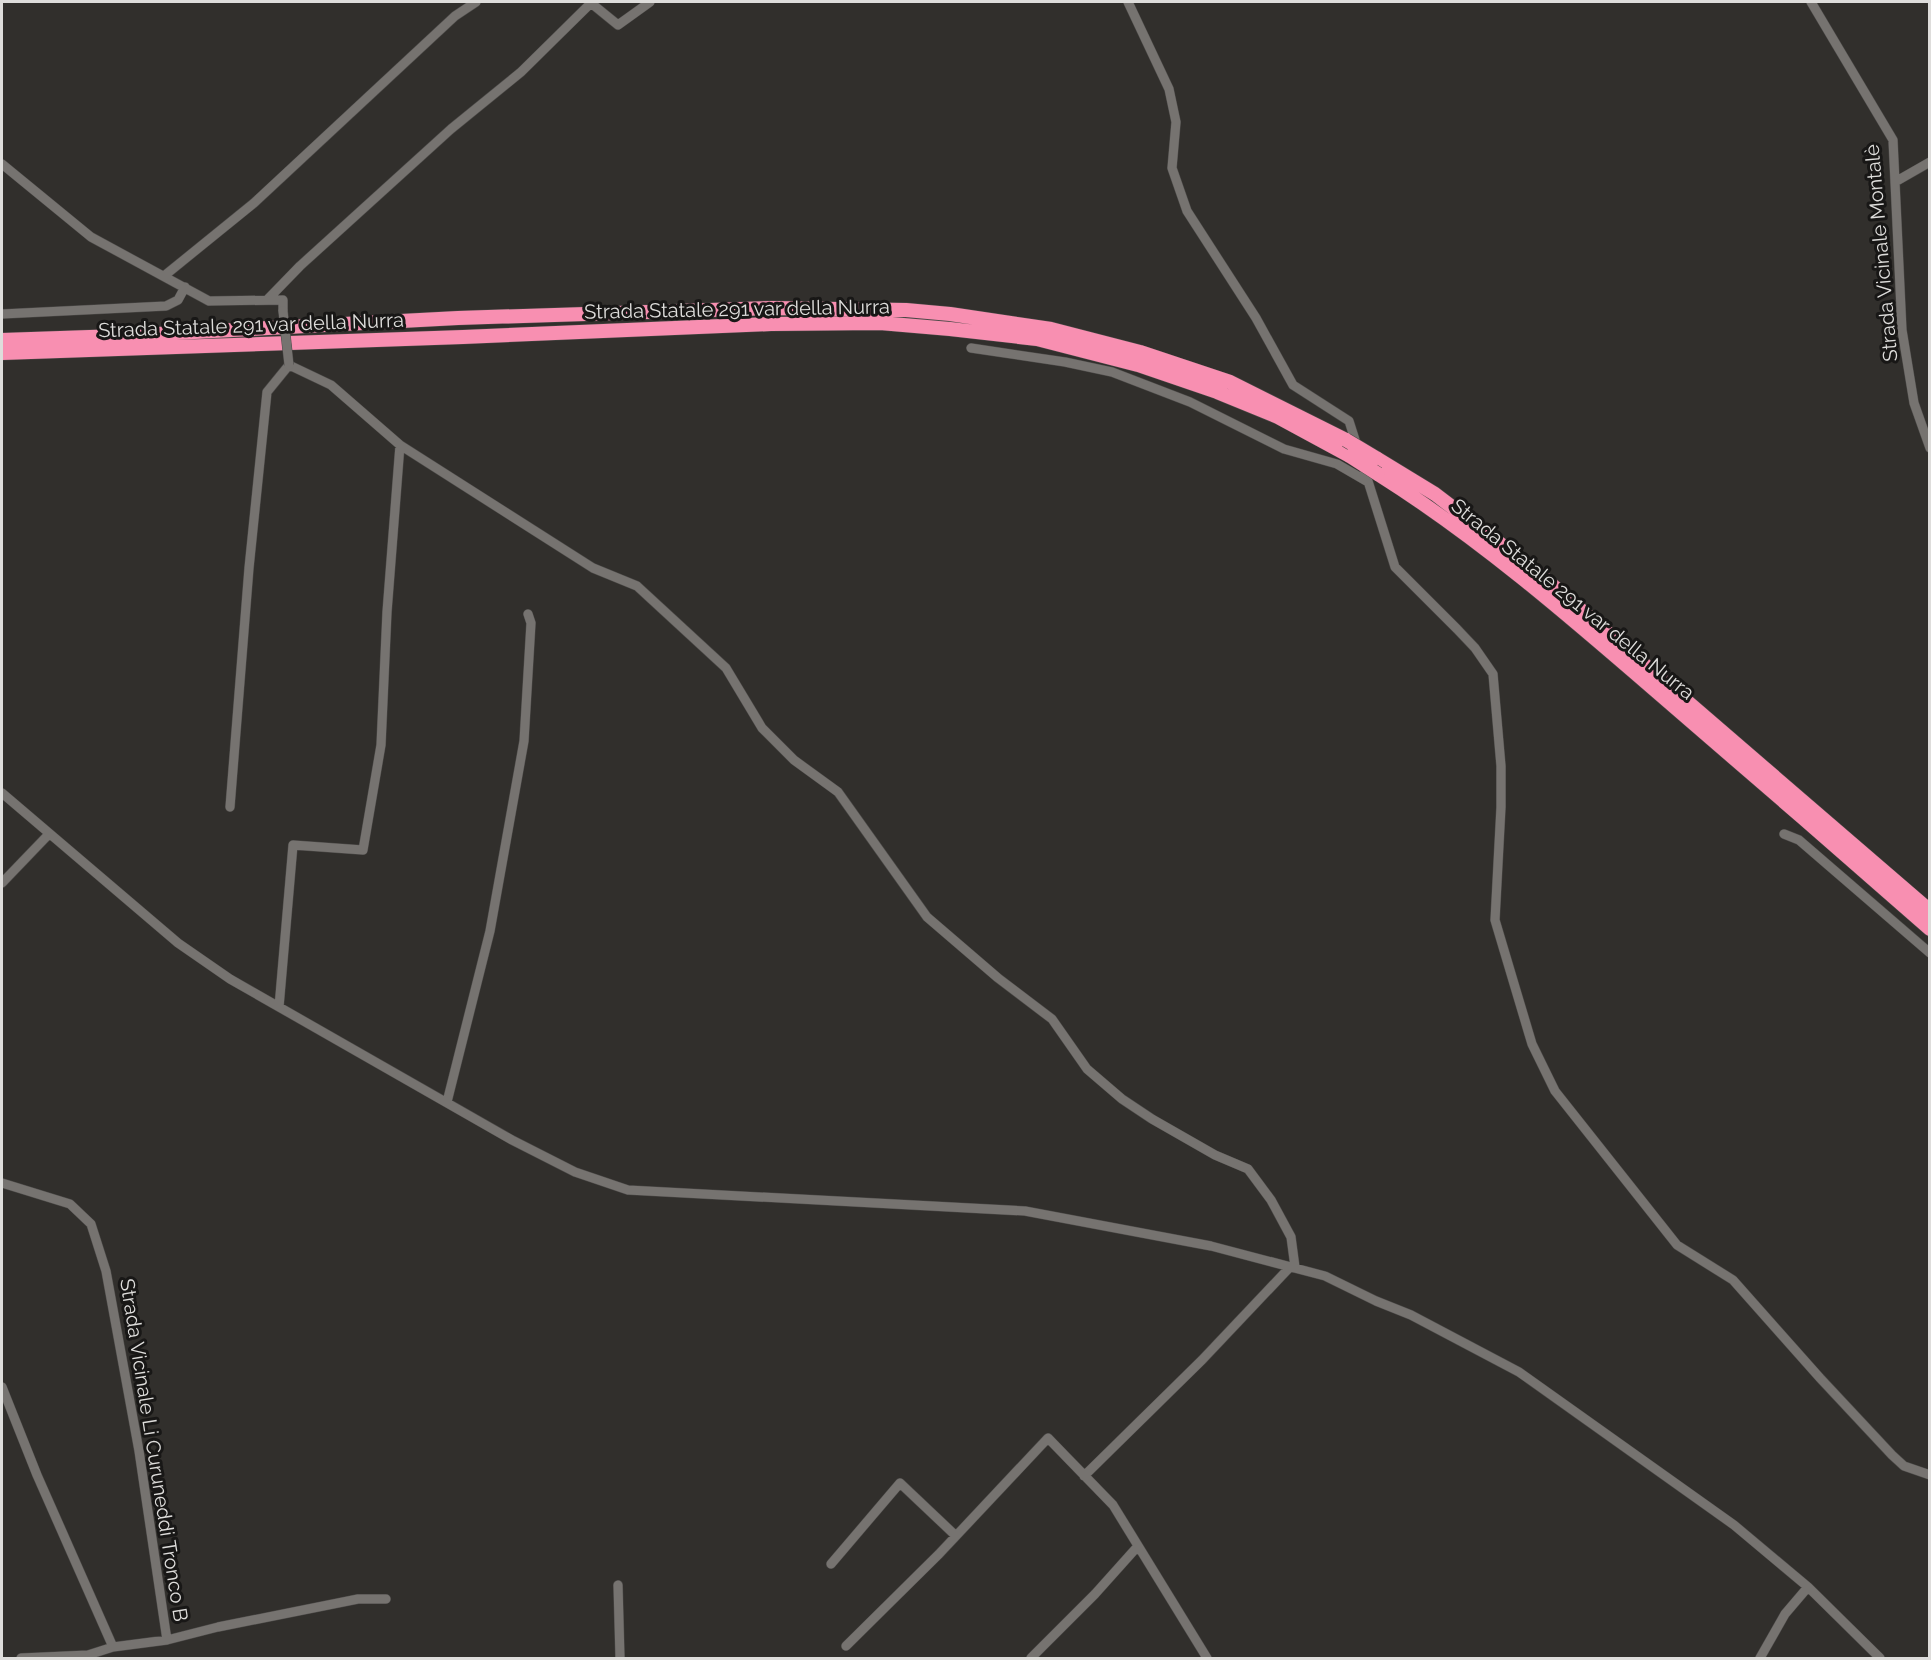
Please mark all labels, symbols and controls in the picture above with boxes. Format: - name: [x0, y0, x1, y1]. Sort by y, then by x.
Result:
- street label: Strada Vicinale Montalè: [1860, 143, 1902, 363]
- street label: Strada Statale 291 var della Nurra: [584, 294, 890, 324]
- street label: Strada Statale 291 var della Nurra: [98, 308, 404, 342]
- street label: Strada Statale 291 var della Nurra: [1447, 493, 1699, 705]
- street label: Strada Vicinale Li Curuneddi Tronco B: [115, 1277, 193, 1623]

